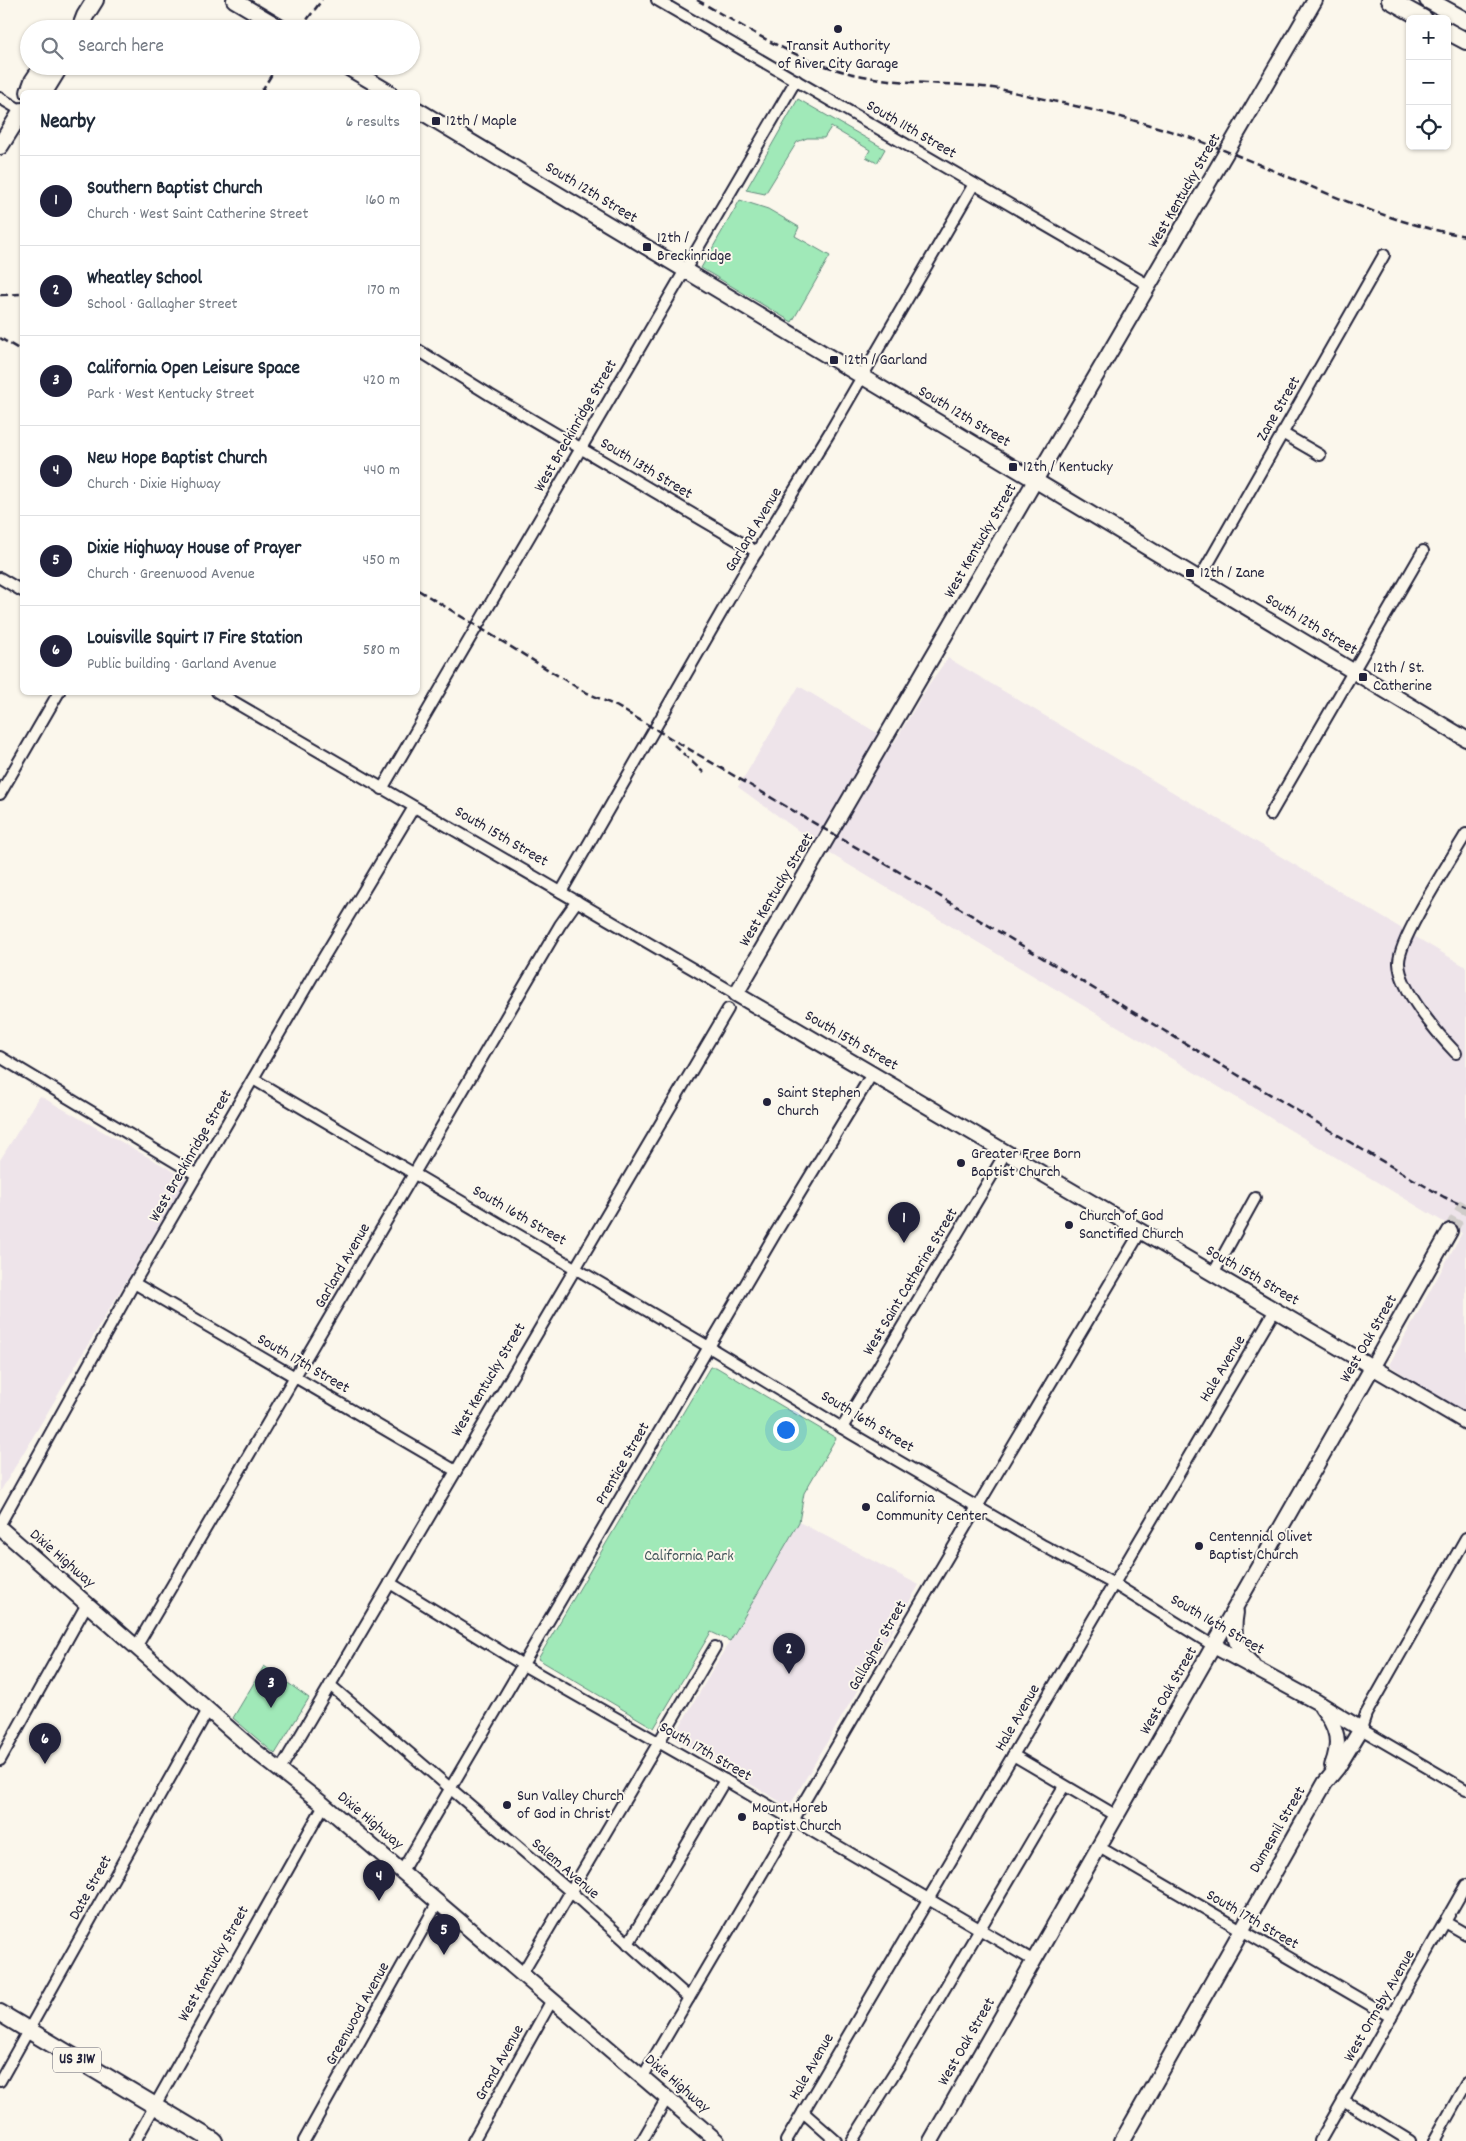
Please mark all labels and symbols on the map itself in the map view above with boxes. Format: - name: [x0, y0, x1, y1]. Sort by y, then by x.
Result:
- marker: Transit Authority of River City Garage: [832, 23, 844, 35]
- place label: Transit Authority of River City Garage: [778, 35, 898, 76]
- street label: South 11th Street: [862, 95, 960, 165]
- place label: 12th / Maple: [446, 110, 517, 133]
- marker: 12th / Maple: [430, 115, 442, 127]
- street label: West Kentucky Street: [1143, 129, 1227, 253]
- street label: South 12th Street: [540, 156, 642, 230]
- place label: 12th / Breckinridge: [657, 227, 731, 268]
- marker: 12th / Breckinridge: [641, 241, 653, 253]
- place label: 12th / Garland: [844, 349, 927, 372]
- marker: 12th / Garland: [828, 354, 840, 366]
- street label: West Breckinridge Street: [529, 355, 623, 496]
- street label: Zane Street: [1251, 372, 1307, 446]
- street label: South 12th Street: [913, 380, 1015, 454]
- street label: South 13th Street: [595, 432, 697, 506]
- place label: 12th / Kentucky: [1023, 456, 1113, 479]
- marker: 12th / Kentucky: [1007, 461, 1019, 473]
- street label: West Kentucky Street: [939, 479, 1023, 603]
- street label: Garland Avenue: [720, 483, 788, 577]
- place label: 12th / Zane: [1200, 562, 1265, 585]
- marker: 12th / Zane: [1184, 567, 1196, 579]
- street label: South 12th Street: [1260, 588, 1362, 662]
- place label: 12th / St. Catherine: [1373, 657, 1432, 698]
- marker: 12th / St. Catherine: [1357, 671, 1369, 683]
- street label: South 15th Street: [450, 801, 552, 873]
- street label: West Kentucky Street: [734, 829, 820, 951]
- street label: South 15th Street: [800, 1005, 902, 1077]
- place label: Saint Stephen Church: [777, 1082, 861, 1123]
- street label: West Breckinridge Street: [144, 1085, 238, 1226]
- marker: Saint Stephen Church: [761, 1096, 773, 1108]
- place label: Greater Free Born Baptist Church: [971, 1143, 1081, 1184]
- marker: Greater Free Born Baptist Church: [955, 1157, 967, 1169]
- street label: South 16th Street: [468, 1180, 570, 1252]
- pin: 1: [888, 1202, 920, 1243]
- street label: West Saint Catherine Street: [858, 1204, 964, 1360]
- place label: Church of God Sanctified Church: [1079, 1205, 1184, 1246]
- street label: Garland Avenue: [309, 1219, 377, 1313]
- marker: Church of God Sanctified Church: [1063, 1219, 1075, 1231]
- street label: South 15th Street: [1201, 1240, 1303, 1312]
- street label: West Oak Street: [1334, 1291, 1404, 1387]
- street label: West Kentucky Street: [446, 1319, 532, 1441]
- street label: South 17th Street: [252, 1328, 354, 1400]
- street label: Hale Avenue: [1194, 1331, 1252, 1407]
- street label: South 16th Street: [816, 1385, 918, 1459]
- your location: [773, 1417, 799, 1443]
- street label: Prentice Street: [590, 1418, 656, 1510]
- place label: California Community Center: [876, 1487, 988, 1528]
- marker: California Community Center: [860, 1501, 872, 1513]
- street label: Dixie Highway: [24, 1524, 100, 1594]
- place label: Centennial Olivet Baptist Church: [1209, 1526, 1313, 1567]
- marker: Centennial Olivet Baptist Church: [1193, 1540, 1205, 1552]
- park label: California Park: [644, 1545, 734, 1568]
- street label: South 16th Street: [1166, 1589, 1268, 1661]
- street label: Gallagher Street: [843, 1597, 913, 1695]
- pin: 2: [773, 1633, 805, 1674]
- street label: West Oak Street: [1134, 1643, 1204, 1739]
- pin: 3: [255, 1667, 287, 1708]
- street label: Hale Avenue: [990, 1680, 1046, 1756]
- street label: South 17th Street: [654, 1716, 756, 1788]
- pin: 6: [29, 1723, 61, 1764]
- street label: Dumesnil Street: [1244, 1782, 1312, 1878]
- place label: Sun Valley Church of God in Christ: [517, 1785, 624, 1826]
- street label: Dixie Highway: [332, 1786, 409, 1856]
- place label: Mount Horeb Baptist Church: [752, 1797, 841, 1838]
- marker: Sun Valley Church of God in Christ: [501, 1799, 513, 1811]
- marker: Mount Horeb Baptist Church: [736, 1811, 748, 1823]
- street label: Salem Avenue: [526, 1833, 604, 1905]
- street label: Date Street: [64, 1851, 118, 1925]
- pin: 4: [363, 1860, 395, 1901]
- street label: South 17th Street: [1201, 1884, 1303, 1956]
- street label: West Kentucky Street: [173, 1902, 255, 2026]
- pin: 5: [428, 1914, 460, 1955]
- street label: West Ormsby Avenue: [1338, 1946, 1422, 2066]
- street label: Greenwood Avenue: [320, 1958, 396, 2070]
- street label: West Oak Street: [932, 1994, 1002, 2090]
- street label: Grand Avenue: [470, 2021, 530, 2105]
- street label: Hale Avenue: [784, 2029, 840, 2105]
- road number: US 31W: [53, 2048, 101, 2072]
- street label: Dixie Highway: [639, 2049, 715, 2119]

